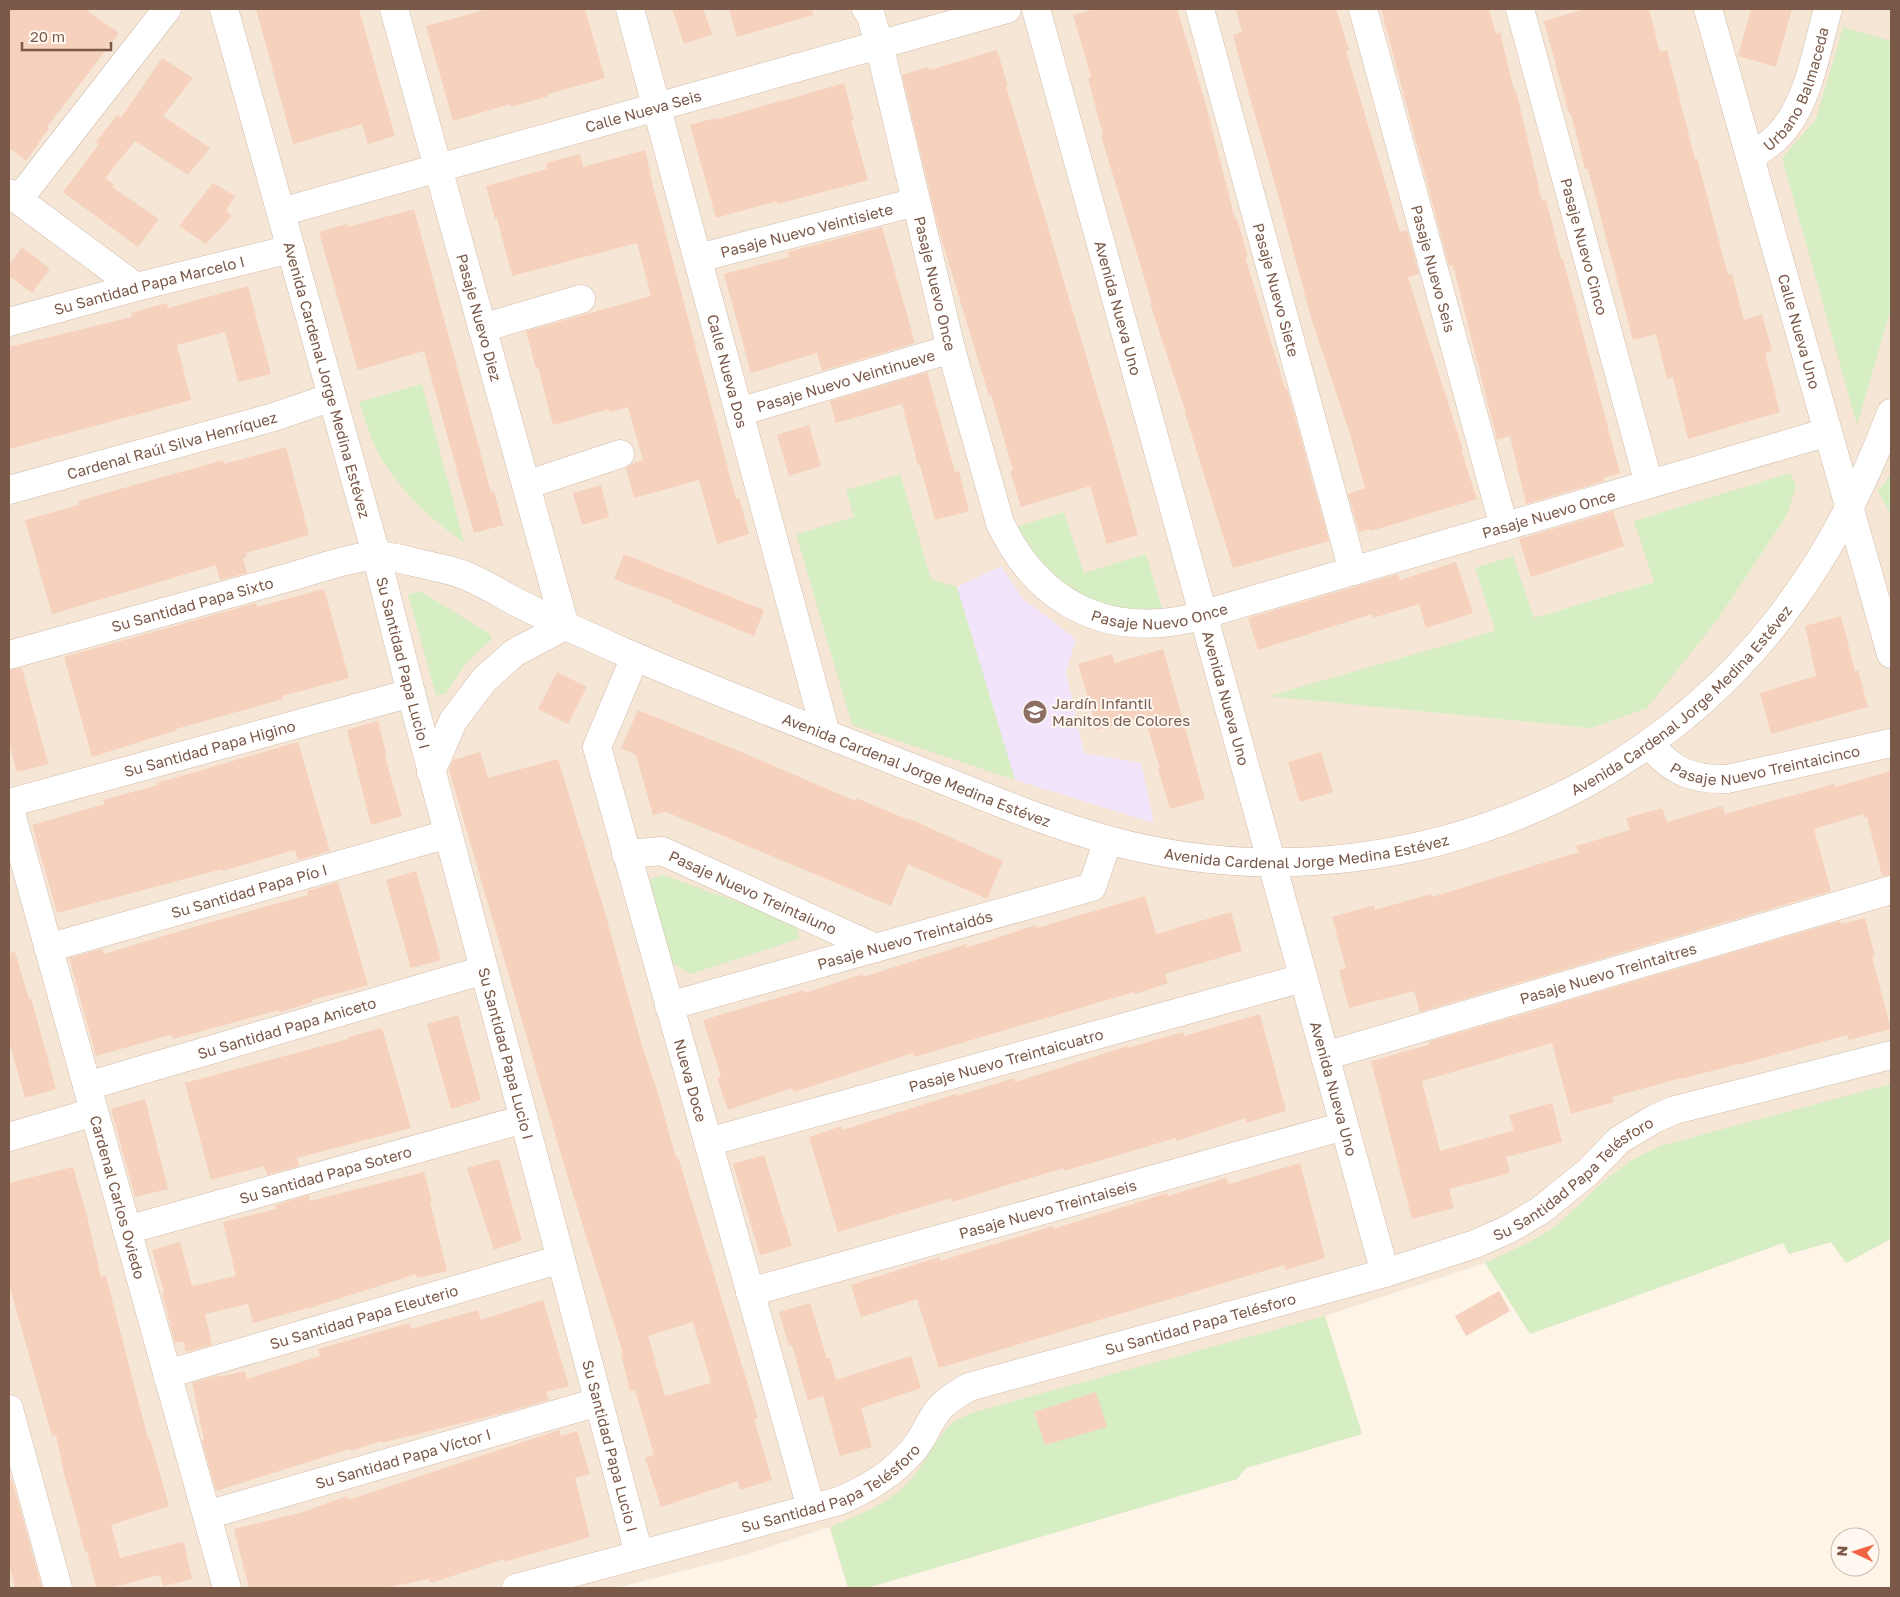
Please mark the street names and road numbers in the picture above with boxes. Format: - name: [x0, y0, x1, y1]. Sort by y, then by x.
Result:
- street label: Urbano Balmaceda: [1759, 25, 1832, 154]
- street label: Calle Nueva Seis: [583, 86, 703, 136]
- street label: Pasaje Nuevo Cinco: [1557, 176, 1612, 317]
- street label: Pasaje Nuevo Veintisiete: [718, 199, 895, 261]
- street label: Pasaje Nuevo Seis: [1408, 203, 1460, 334]
- street label: Pasaje Nuevo Once: [911, 214, 960, 353]
- street label: Pasaje Nuevo Siete: [1250, 221, 1303, 359]
- street label: Avenida Nueva Uno: [1091, 238, 1146, 377]
- street label: Avenida Cardenal Jorge Medina Estévez: [280, 239, 375, 521]
- street label: Pasaje Nuevo Diez: [453, 251, 506, 384]
- street label: Su Santidad Papa Marcelo I: [52, 252, 246, 318]
- street label: Calle Nueva Uno: [1775, 272, 1824, 391]
- street label: Calle Nueva Dos: [704, 312, 752, 430]
- street label: Pasaje Nuevo Veintinueve: [754, 345, 937, 415]
- street label: Cardenal Raúl Silva Henríquez: [65, 408, 279, 483]
- street label: Pasaje Nuevo Once: [1480, 486, 1618, 542]
- street label: Su Santidad Papa Sixto: [109, 573, 275, 635]
- street label: Su Santidad Papa Lucio I: [373, 575, 434, 751]
- street label: Pasaje Nuevo Once: [1089, 599, 1230, 633]
- street label: Avenida Cardenal Jorge Medina Estévez: [1567, 601, 1795, 799]
- street label: Avenida Nueva Uno: [1199, 629, 1253, 768]
- street label: Avenida Cardenal Jorge Medina Estévez: [780, 709, 1054, 830]
- street label: Su Santidad Papa Higino: [122, 716, 297, 780]
- street label: Pasaje Nuevo Treintaicinco: [1667, 741, 1862, 788]
- street label: Avenida Cardenal Jorge Medina Estévez: [1163, 830, 1451, 871]
- street label: Pasaje Nuevo Treintaiuno: [666, 846, 840, 938]
- street label: Su Santidad Papa Pío I: [169, 860, 329, 921]
- street label: Pasaje Nuevo Treintaidós: [815, 906, 994, 973]
- street label: Pasaje Nuevo Treintaitres: [1518, 939, 1699, 1007]
- street label: Su Santidad Papa Lucio I: [475, 966, 538, 1141]
- street label: Su Santidad Papa Aniceto: [195, 993, 378, 1062]
- street label: Avenida Nueva Uno: [1307, 1019, 1361, 1158]
- street label: Pasaje Nuevo Treintaicuatro: [907, 1024, 1105, 1095]
- street label: Nueva Doce: [671, 1037, 711, 1124]
- street label: Cardenal Carlos Oviedo: [87, 1113, 149, 1281]
- street label: Su Santidad Papa Telésforo: [1490, 1113, 1656, 1244]
- street label: Su Santidad Papa Sotero: [237, 1142, 414, 1207]
- street label: Pasaje Nuevo Treintaiseis: [957, 1175, 1138, 1242]
- street label: Su Santidad Papa Eleuterio: [268, 1281, 460, 1353]
- street label: Su Santidad Papa Telésforo: [1103, 1289, 1298, 1358]
- street label: Su Santidad Papa Lucio I: [579, 1358, 642, 1534]
- street label: Su Santidad Papa Víctor I: [313, 1424, 493, 1492]
- street label: Su Santidad Papa Telésforo: [739, 1440, 923, 1536]

